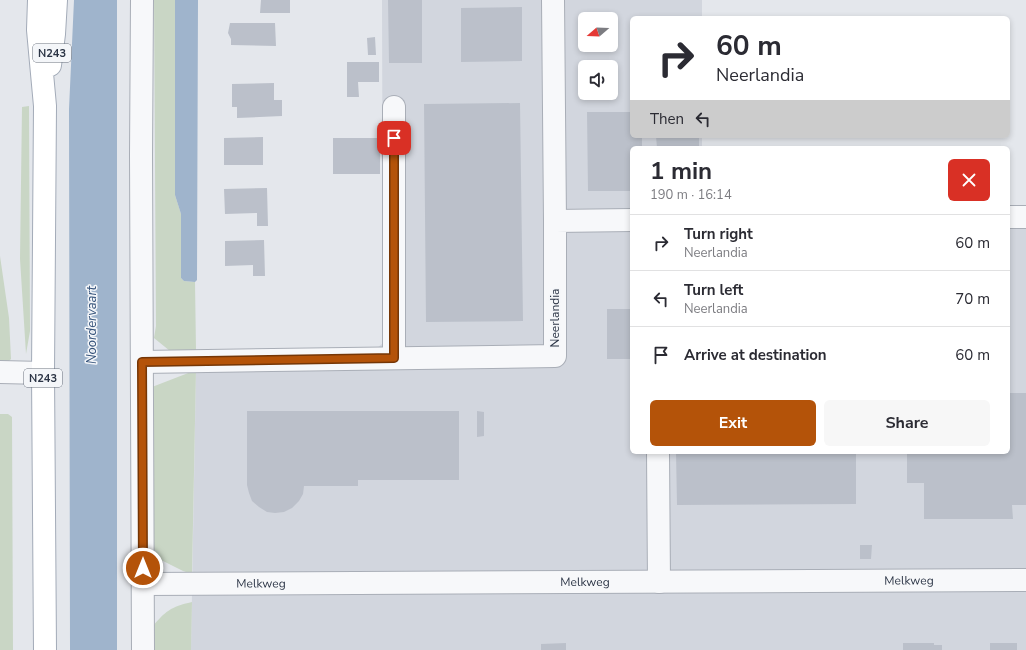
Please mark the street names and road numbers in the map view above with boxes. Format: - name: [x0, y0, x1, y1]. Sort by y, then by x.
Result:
- road number: N243: [33, 44, 71, 62]
- street label: Neerlandia: [547, 289, 563, 347]
- road number: N243: [24, 369, 62, 387]
- street label: Melkweg: [884, 572, 934, 589]
- street label: Melkweg: [560, 574, 610, 590]
- street label: Melkweg: [236, 575, 286, 592]

